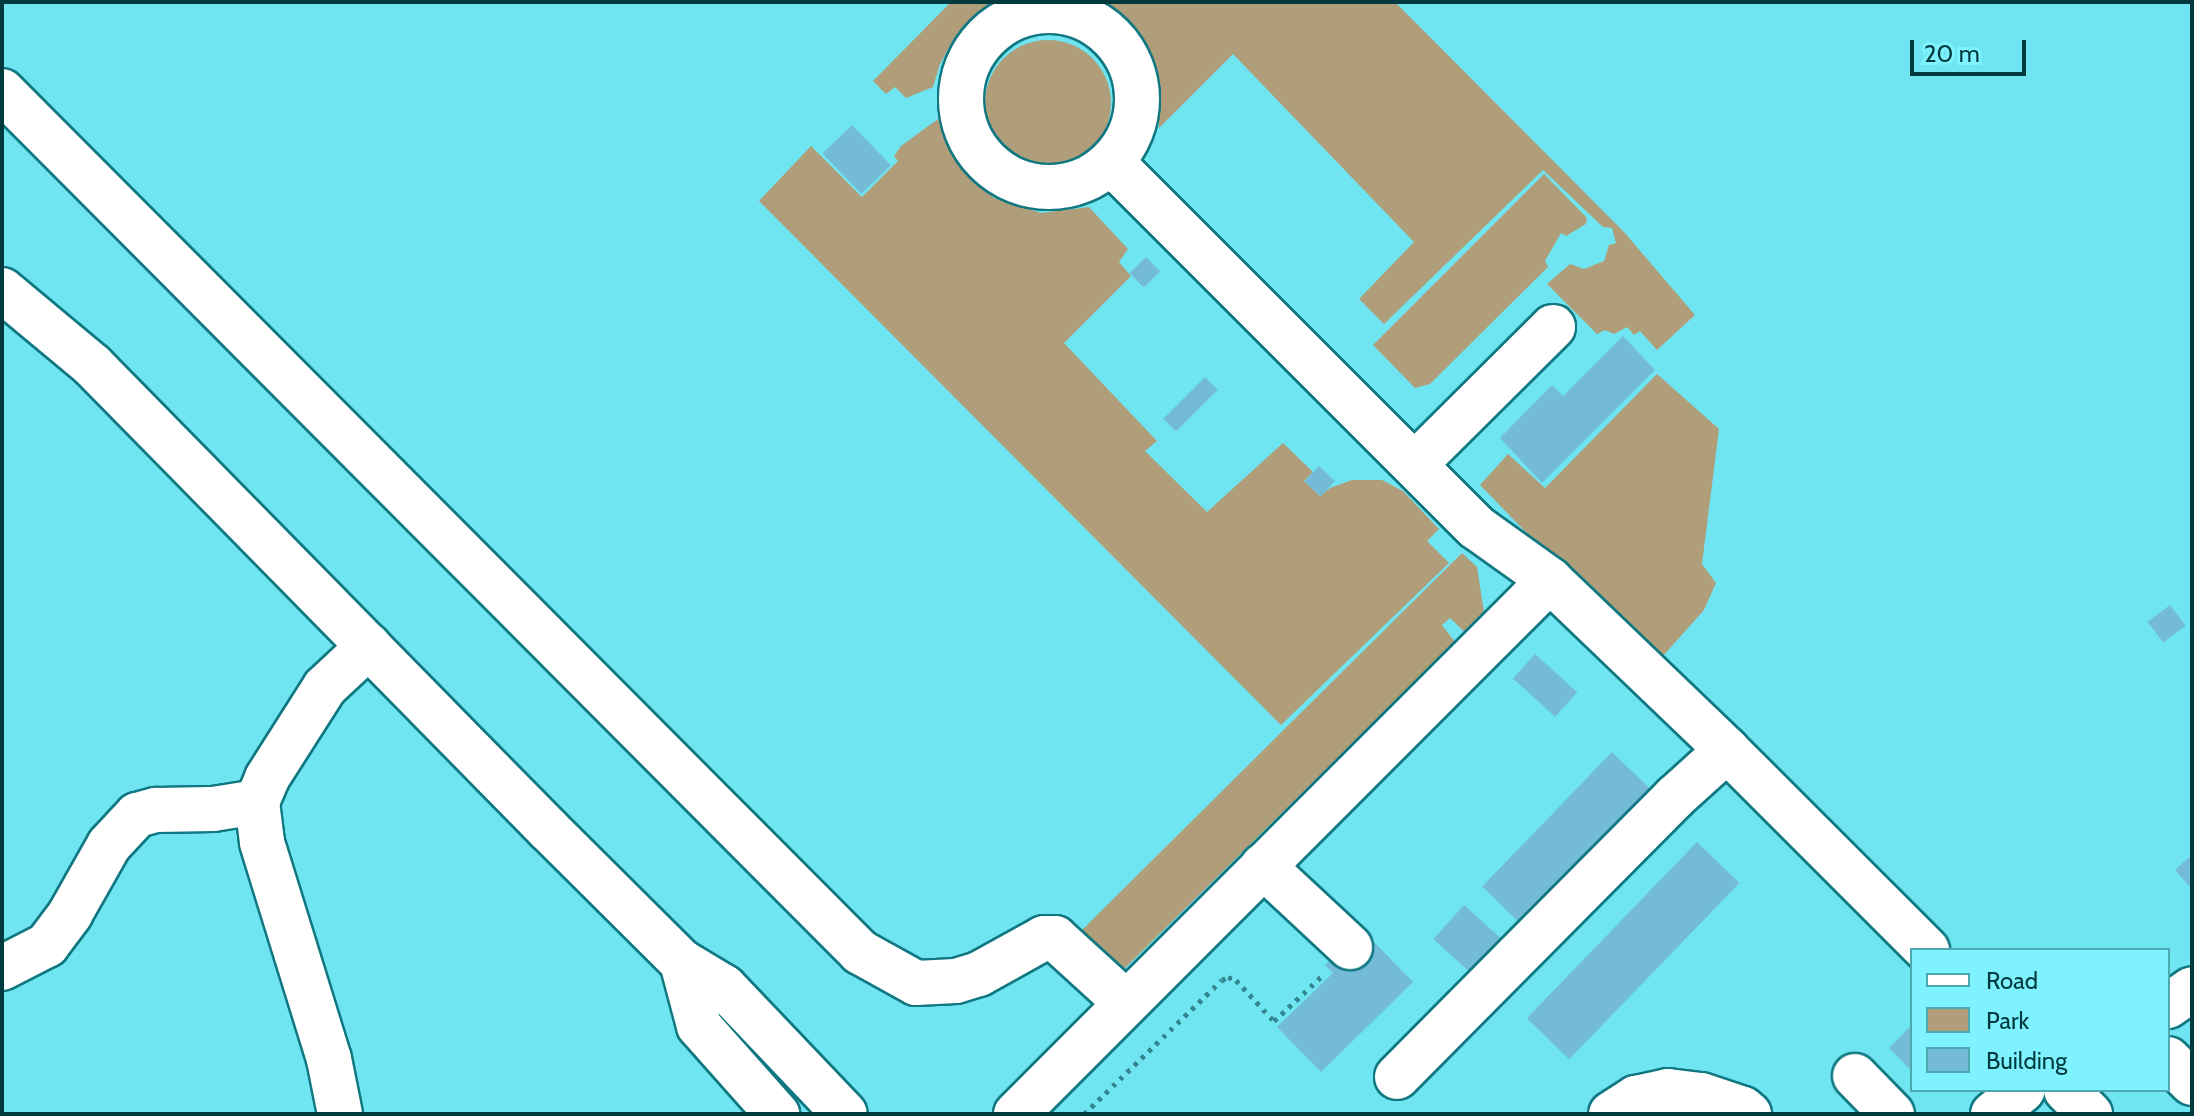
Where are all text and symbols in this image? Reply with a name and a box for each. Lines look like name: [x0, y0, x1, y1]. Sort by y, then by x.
scale bar: [1914, 24, 2030, 74]
text: 20 m: [1924, 39, 1980, 68]
legend: [1910, 948, 2170, 1092]
text: Road: [1986, 966, 2038, 995]
text: Park: [1986, 1006, 2029, 1035]
text: Building: [1986, 1046, 2067, 1075]

